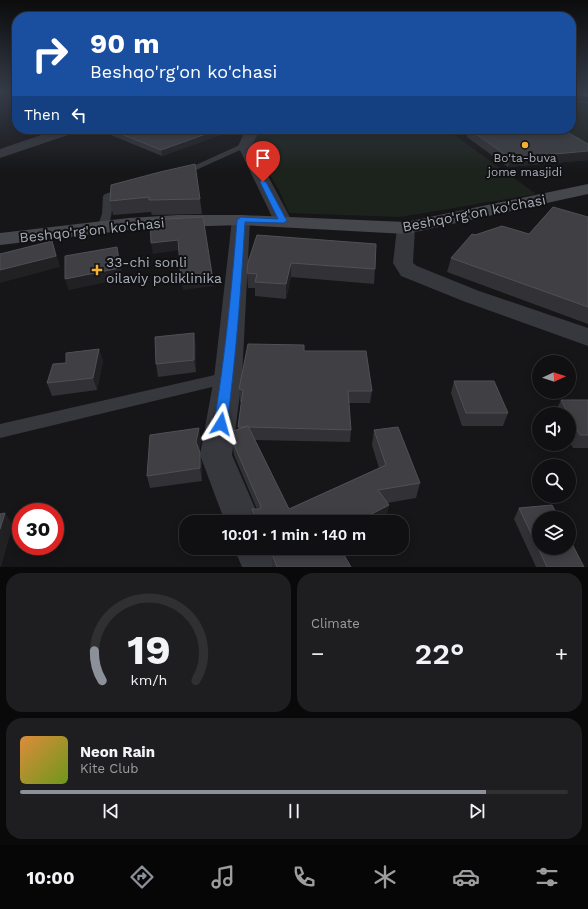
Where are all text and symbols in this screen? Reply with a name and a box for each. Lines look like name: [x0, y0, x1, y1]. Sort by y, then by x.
text: 90 m: [90, 27, 160, 60]
icon: right: [24, 28, 76, 80]
text: Beshqo'rg'on ko'chasi: [90, 61, 277, 82]
icon: left: [68, 104, 90, 126]
text: Then: [24, 106, 60, 124]
marker: Bo'ta-buva jome masjidi: [520, 140, 530, 150]
pin: [246, 141, 280, 182]
icon: arrive: [252, 147, 274, 169]
place label: Bo'ta-buva jome masjidi: [487, 151, 562, 179]
street label: Beshqo'rg'on ko'chasi: [401, 191, 547, 235]
street label: Beshqo'rg'on ko'chasi: [19, 214, 165, 246]
place label: 33-chi sonli oilaviy poliklinika: [106, 254, 222, 286]
marker: 33-chi sonli oilaviy poliklinika: [91, 264, 103, 276]
north arrow: [532, 355, 576, 399]
map controls: [532, 355, 576, 555]
position arrow: [200, 403, 242, 445]
button: sound: [532, 407, 576, 451]
button: search: [532, 459, 576, 503]
speed limit sign: 30: [12, 503, 64, 555]
button: layers: [532, 511, 576, 555]
text: 10:01 · 1 min · 140 m: [222, 526, 366, 544]
text: Climate: [311, 616, 360, 631]
text: 19: [127, 624, 170, 673]
text: 22°: [415, 636, 464, 671]
text: −: [311, 641, 324, 666]
text: +: [555, 641, 568, 666]
text: km/h: [130, 671, 167, 687]
text: Neon Rain: [80, 743, 155, 761]
text: Kite Club: [80, 761, 138, 776]
icon: previous: [100, 800, 122, 822]
icon: pause: [283, 800, 305, 822]
icon: next: [466, 800, 488, 822]
icon: directions: [128, 863, 156, 891]
icon: music: [209, 863, 237, 891]
icon: phone: [290, 863, 318, 891]
icon: climate: [371, 863, 399, 891]
icon: car: [452, 863, 480, 891]
icon: filters: [533, 863, 561, 891]
text: 10:00: [27, 867, 75, 888]

